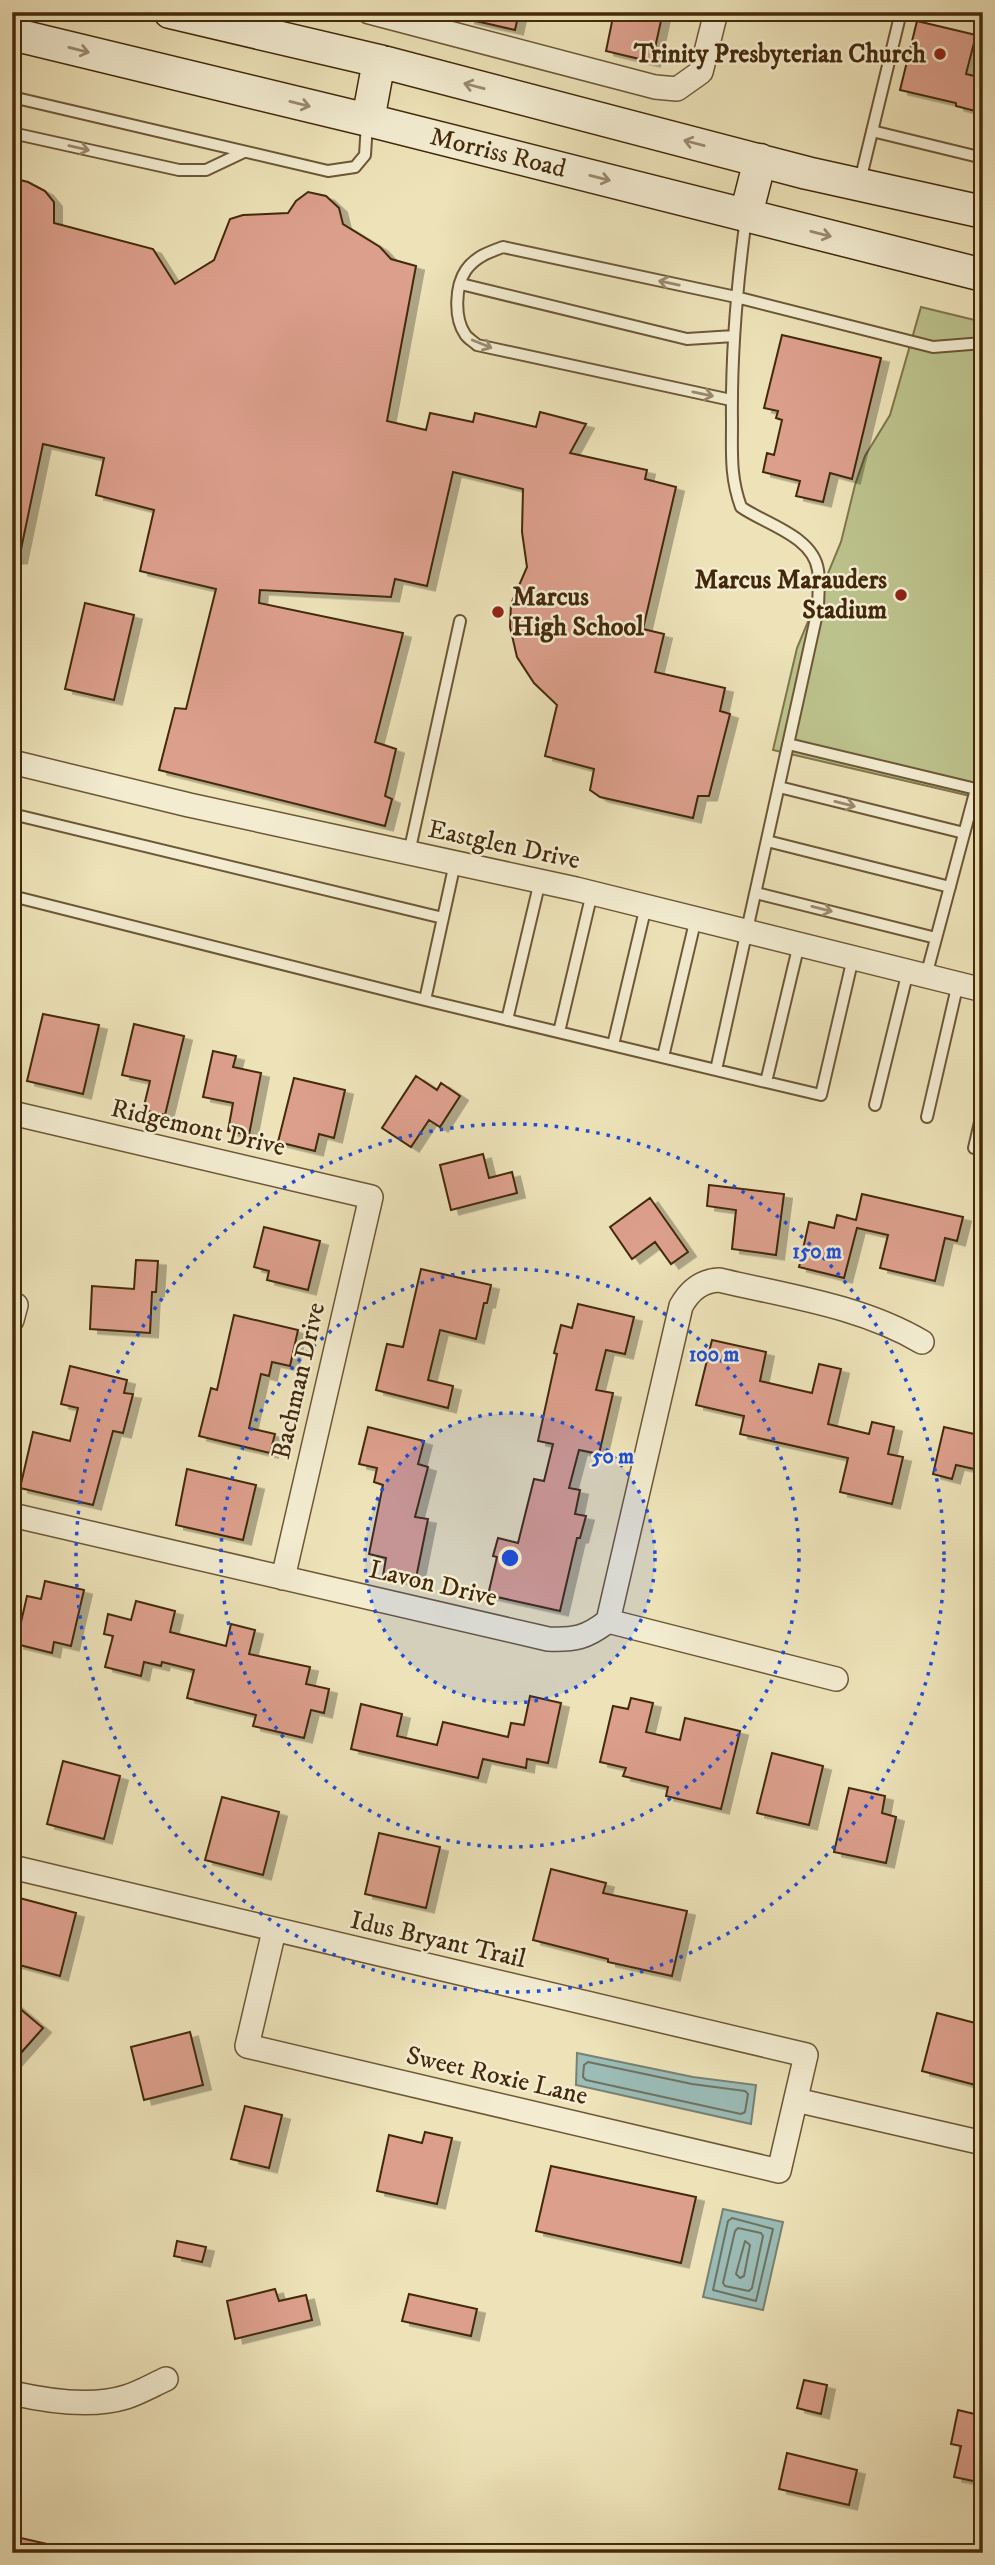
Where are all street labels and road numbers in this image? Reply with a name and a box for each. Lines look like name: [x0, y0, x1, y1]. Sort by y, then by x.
street label: Morriss Road: [427, 120, 569, 186]
street label: Eastglen Drive: [425, 813, 583, 877]
street label: Ridgemont Drive: [108, 1092, 288, 1164]
street label: Bachman Drive: [265, 1299, 333, 1463]
street label: Lavon Drive: [366, 1553, 500, 1615]
street label: Idus Bryant Trail: [347, 1904, 529, 1976]
street label: Sweet Roxie Lane: [403, 2039, 591, 2113]

